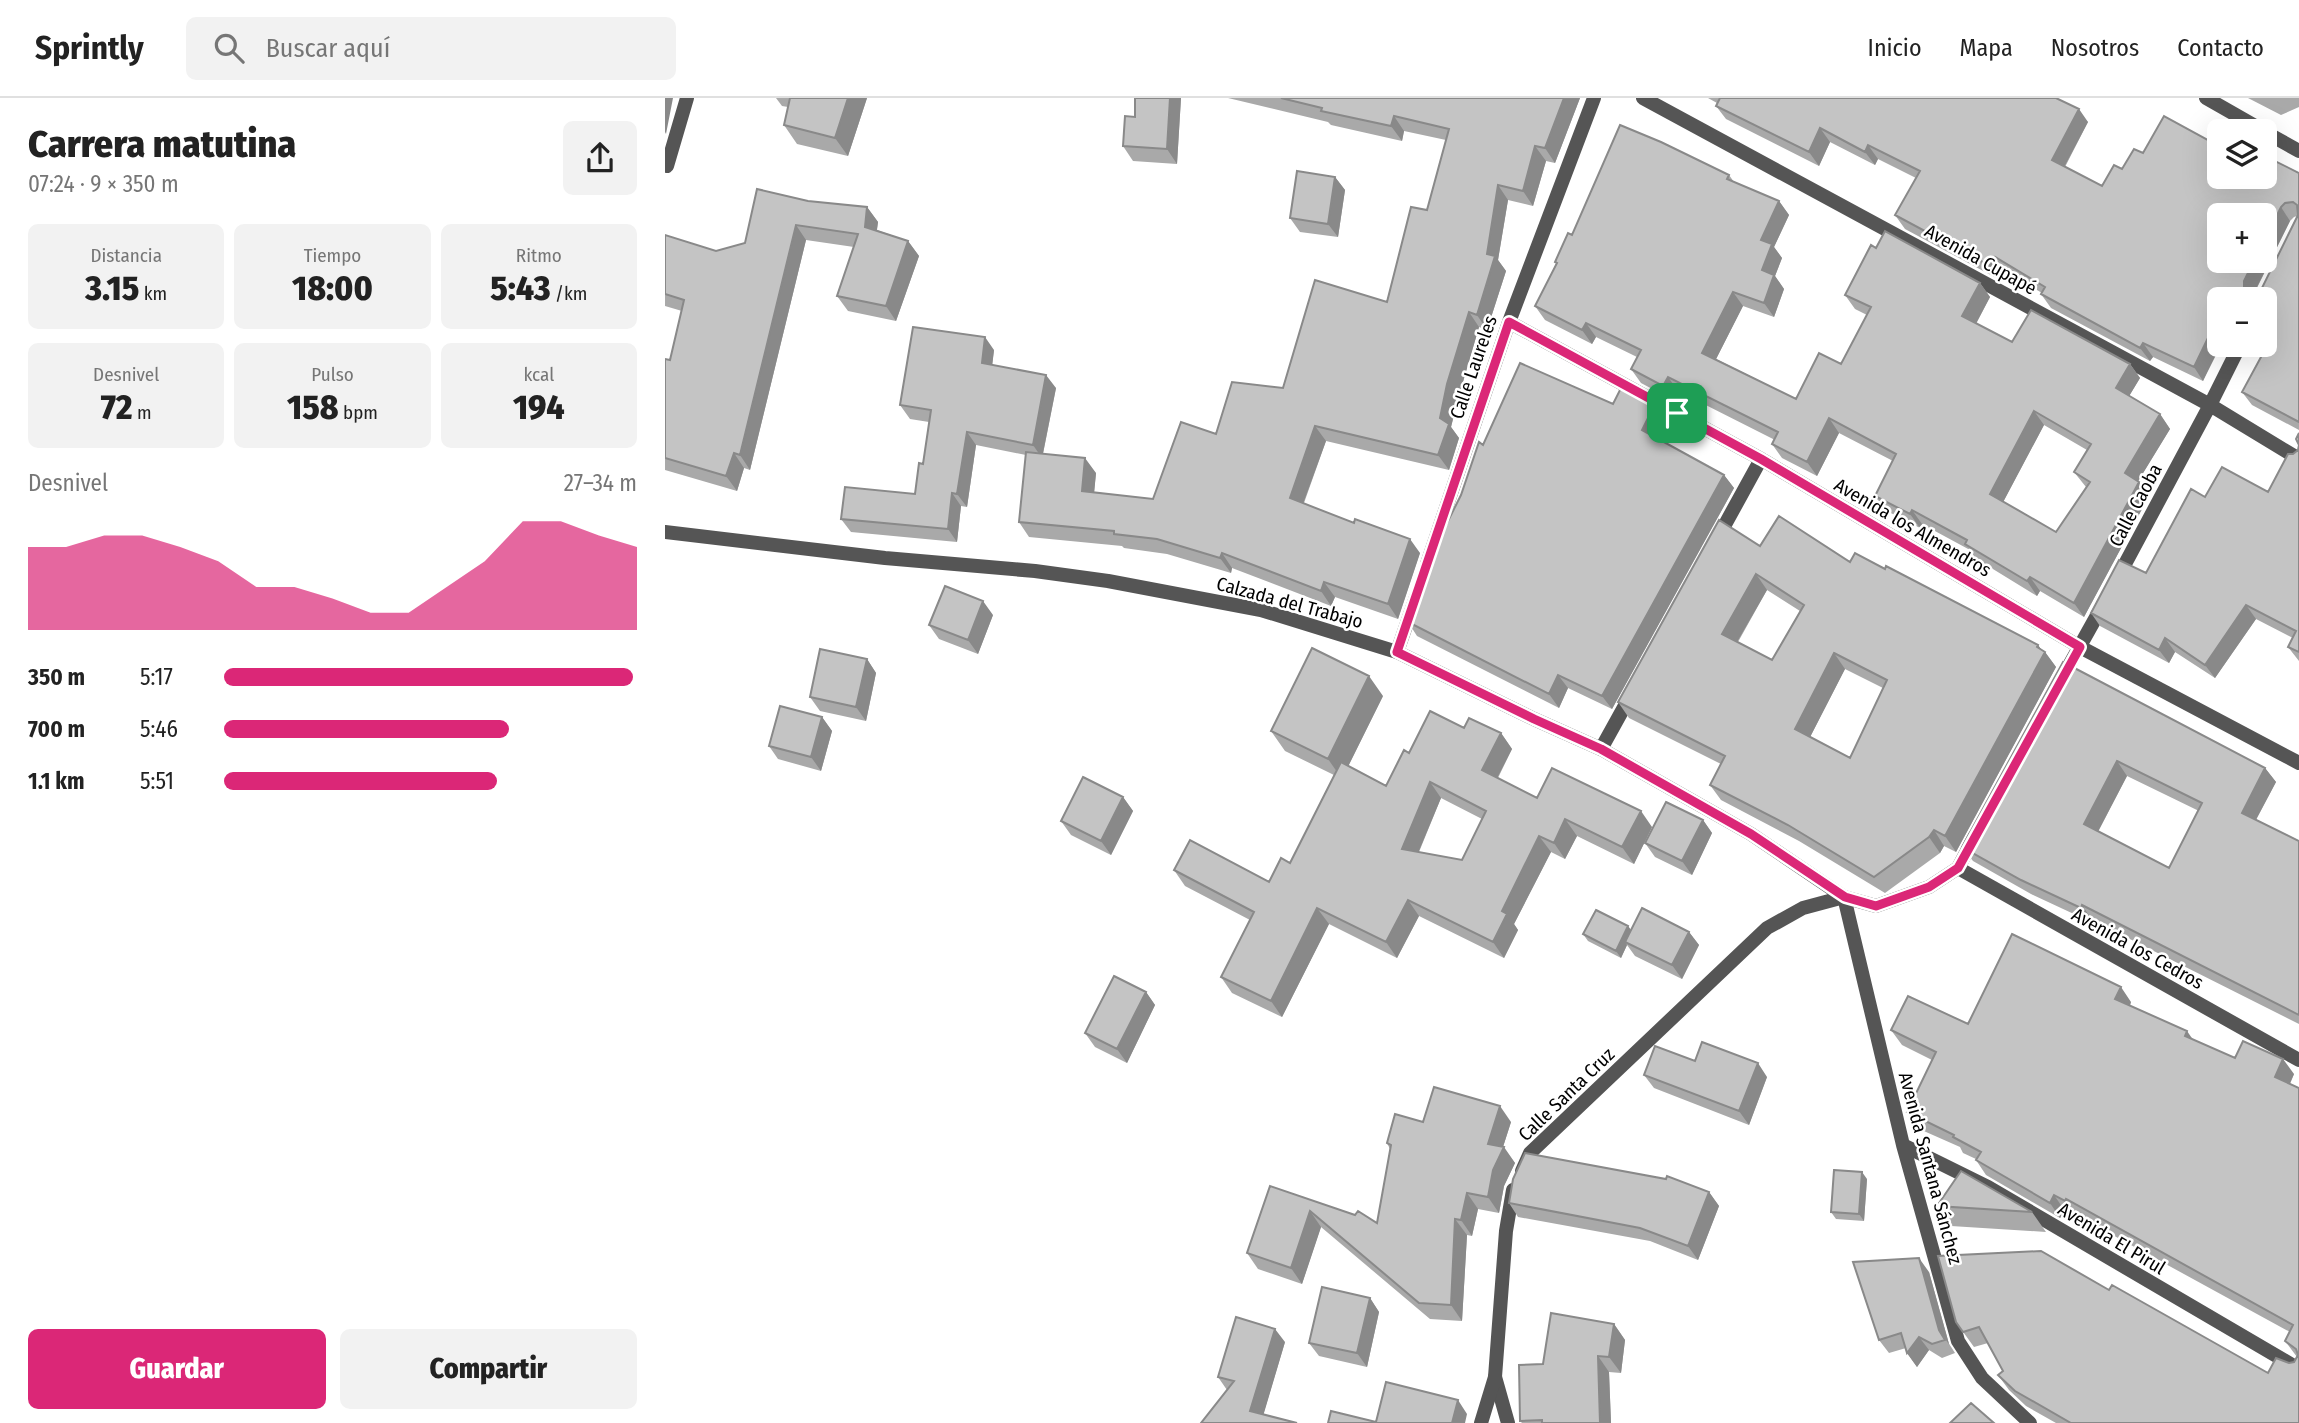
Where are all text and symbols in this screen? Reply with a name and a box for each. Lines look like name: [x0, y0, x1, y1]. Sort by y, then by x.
search box: [186, 17, 676, 80]
text: Sprintly: [35, 28, 144, 68]
icon: search: [210, 29, 248, 67]
text: Buscar aquí: [266, 33, 390, 64]
text: Inicio: [1868, 34, 1922, 62]
text: Mapa: [1960, 34, 2013, 62]
text: Nosotros: [2051, 34, 2139, 62]
text: Contacto: [2177, 34, 2264, 62]
map controls: [2207, 119, 2277, 357]
button: layers: [2207, 119, 2277, 189]
text: Carrera matutina: [28, 121, 296, 167]
button: share: [563, 121, 637, 195]
text: 07:24 · 9 × 350 m: [28, 170, 179, 198]
button: +: [2207, 203, 2277, 273]
street label: Avenida Cupapé: [1921, 219, 2041, 300]
text: Distancia: [90, 244, 162, 267]
text: Tiempo: [304, 244, 361, 267]
text: Ritmo: [516, 244, 562, 267]
text: 3.15: [85, 267, 139, 309]
text: 18:00: [292, 267, 373, 309]
text: 5:43: [490, 267, 551, 309]
text: km: [139, 282, 167, 305]
text: /km: [551, 282, 587, 305]
button: −: [2207, 287, 2277, 357]
street label: Calle Laureles: [1445, 312, 1502, 422]
text: Desnivel: [93, 363, 159, 386]
text: Pulso: [311, 363, 354, 386]
text: kcal: [523, 363, 554, 386]
pin: [1647, 383, 1707, 443]
text: 72: [101, 386, 132, 428]
text: 158: [287, 386, 339, 428]
text: 194: [513, 386, 565, 428]
icon: arrive: [1658, 394, 1696, 432]
text: m: [132, 401, 152, 424]
text: bpm: [339, 401, 378, 424]
street label: Calle Caoba: [2104, 460, 2167, 551]
text: Desnivel: [28, 469, 108, 497]
text: 27–34 m: [564, 469, 637, 497]
street label: Avenida los Almendros: [1830, 473, 1995, 582]
street label: Calzada del Trabajo: [1214, 572, 1366, 633]
text: 350 m: [28, 663, 85, 691]
text: 5:17: [140, 663, 173, 691]
text: 700 m: [28, 715, 85, 743]
text: 5:46: [140, 715, 178, 743]
text: 1.1 km: [28, 767, 84, 795]
text: 5:51: [140, 767, 174, 795]
street label: Avenida los Cedros: [2068, 903, 2208, 994]
street label: Calle Santa Cruz: [1514, 1043, 1619, 1146]
street label: Avenida Santana Sánchez: [1894, 1069, 1967, 1267]
street label: Avenida El Pirul: [2054, 1197, 2170, 1279]
button: Guardar: [28, 1329, 326, 1409]
button: Compartir: [340, 1329, 637, 1409]

